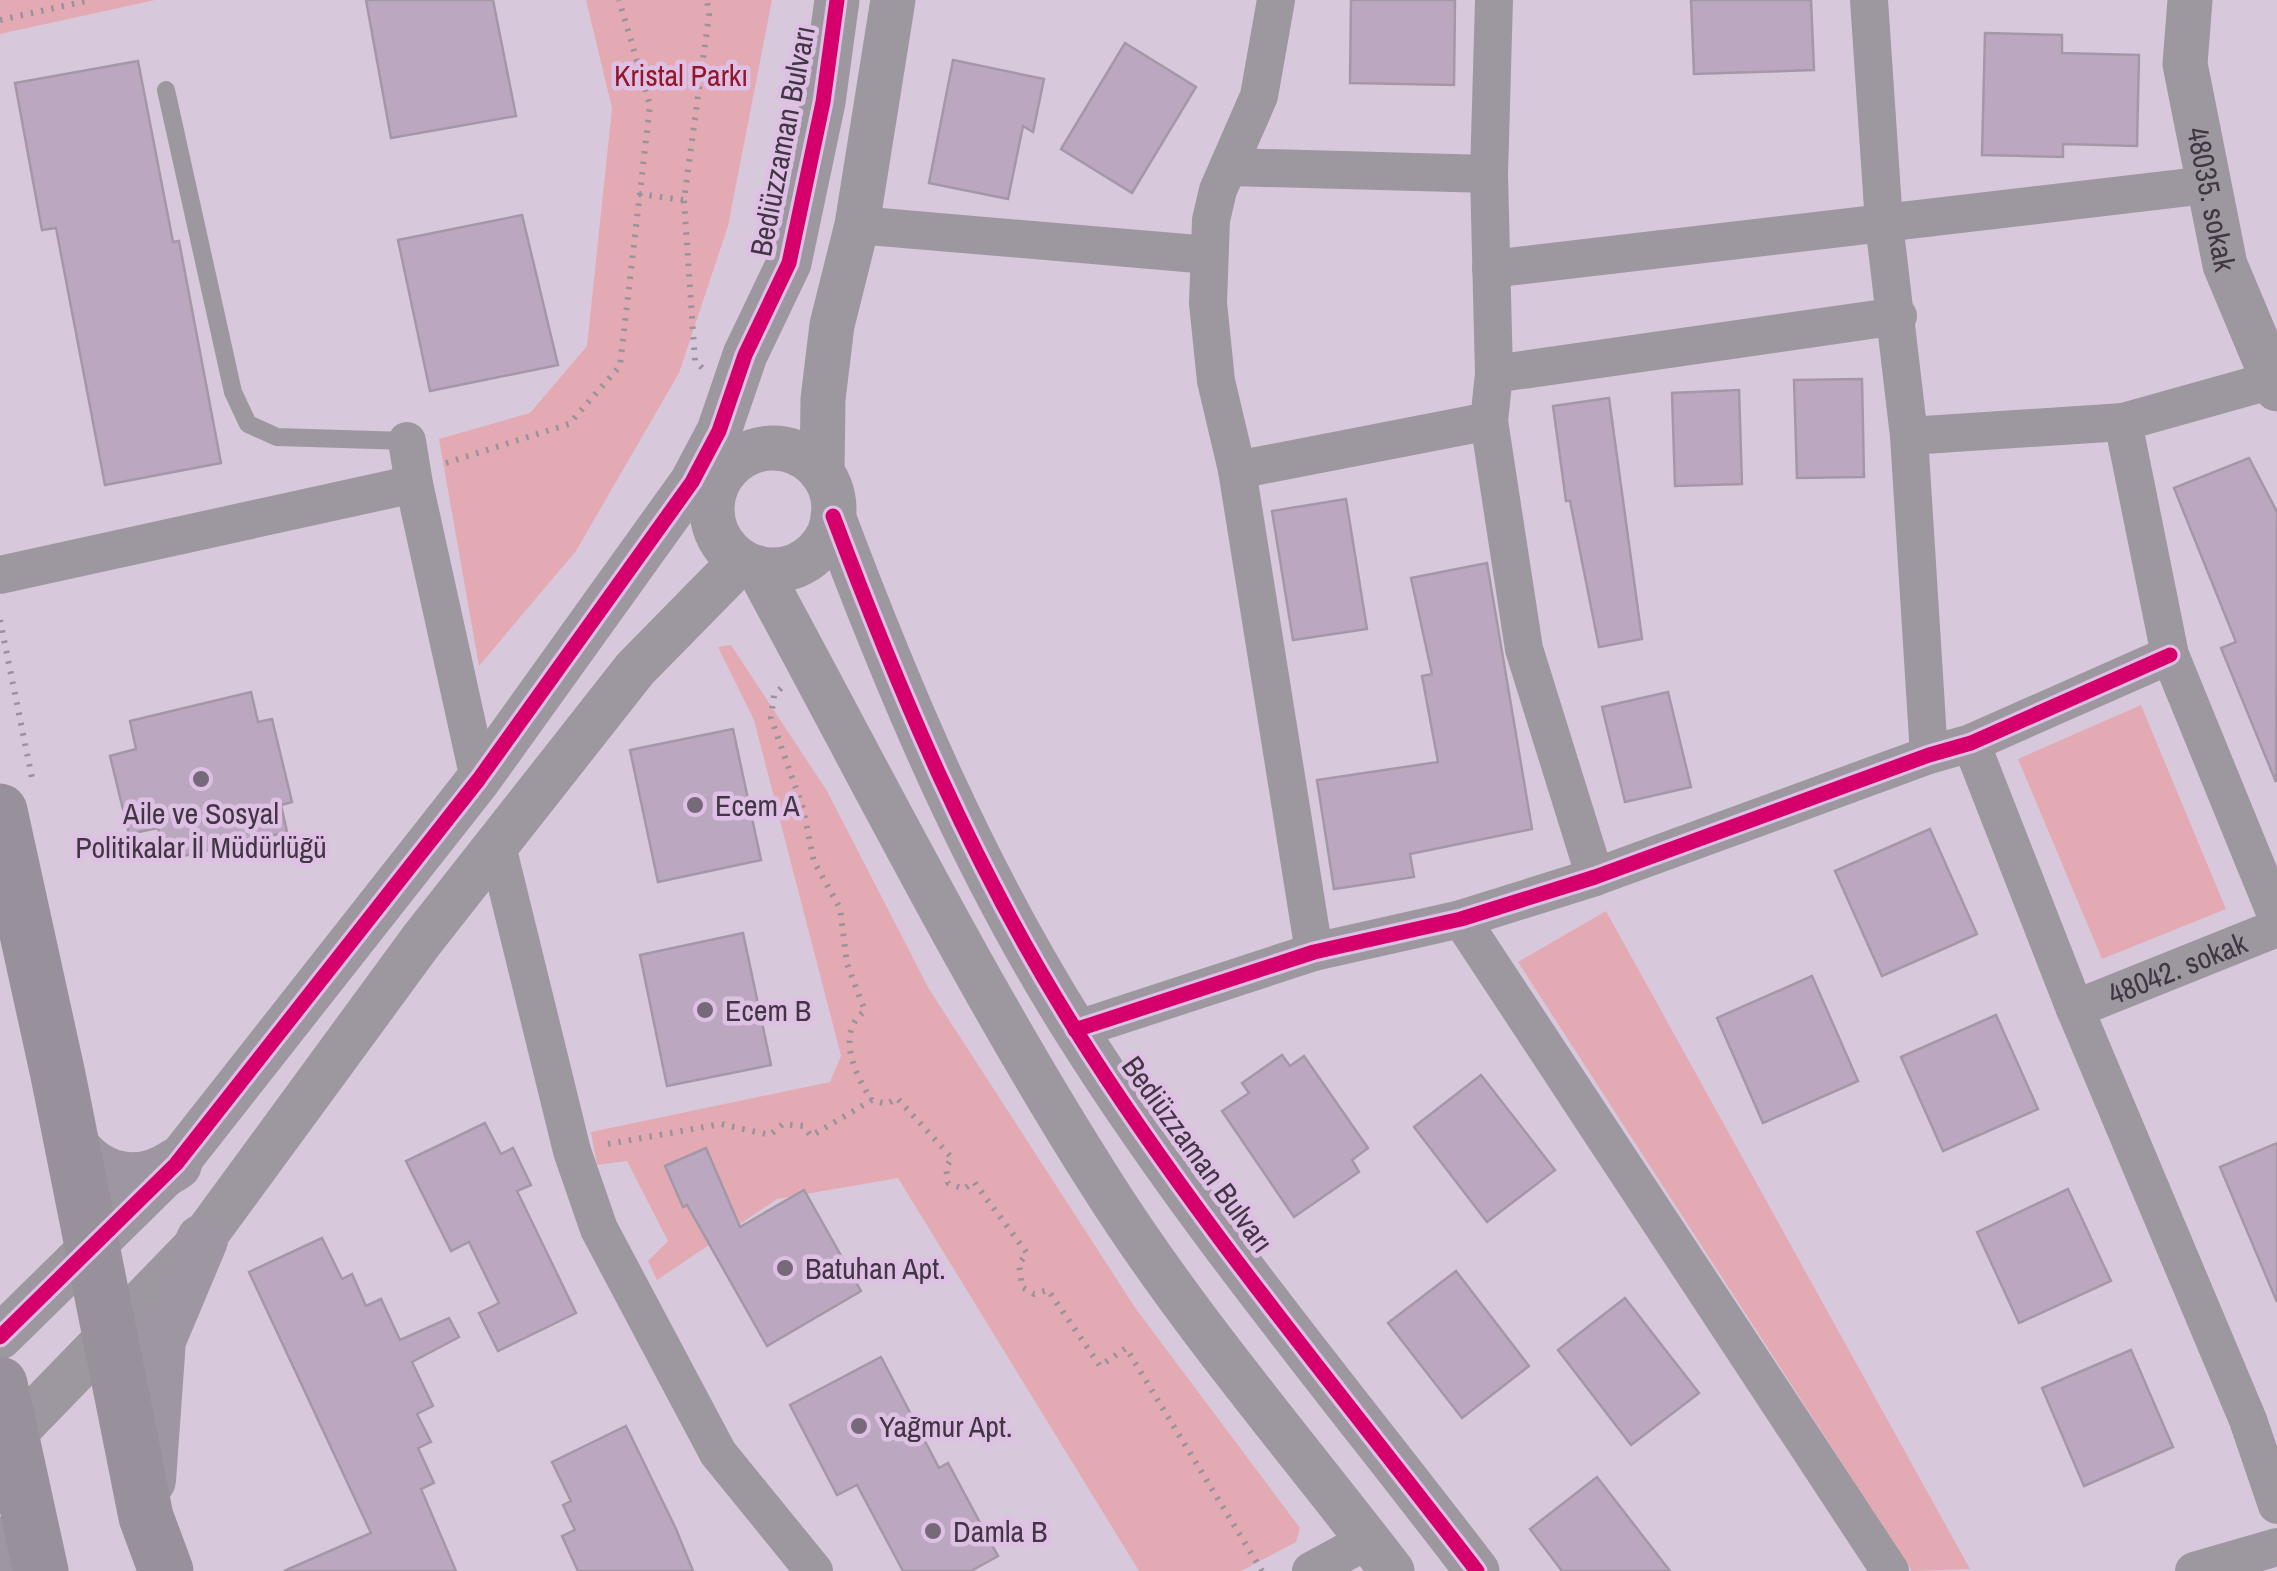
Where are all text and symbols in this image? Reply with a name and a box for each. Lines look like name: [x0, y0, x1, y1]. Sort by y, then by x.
street label: Bediüzzaman Bulvarı: [740, 22, 824, 260]
park label: Kristal Parkı: [614, 55, 748, 95]
street label: 48035. sokak: [2178, 123, 2246, 276]
marker: Aile ve Sosyal Politikalar İl Müdürlüğü: [190, 768, 212, 790]
place label: Ecem A: [715, 785, 800, 825]
place label: Aile ve Sosyal Politikalar İl Müdürlüğü: [75, 793, 327, 867]
marker: Ecem A: [684, 794, 706, 816]
street label: 48042. sokak: [2102, 922, 2253, 1014]
place label: Ecem B: [725, 990, 811, 1030]
marker: Ecem B: [694, 999, 716, 1021]
street label: Bediüzzaman Bulvarı: [1113, 1048, 1283, 1260]
place label: Batuhan Apt.: [805, 1248, 946, 1288]
marker: Batuhan Apt.: [774, 1257, 796, 1279]
place label: Yağmur Apt.: [879, 1406, 1013, 1446]
marker: Yağmur Apt.: [848, 1415, 870, 1437]
place label: Damla B: [953, 1511, 1047, 1551]
marker: Damla B: [922, 1520, 944, 1542]

